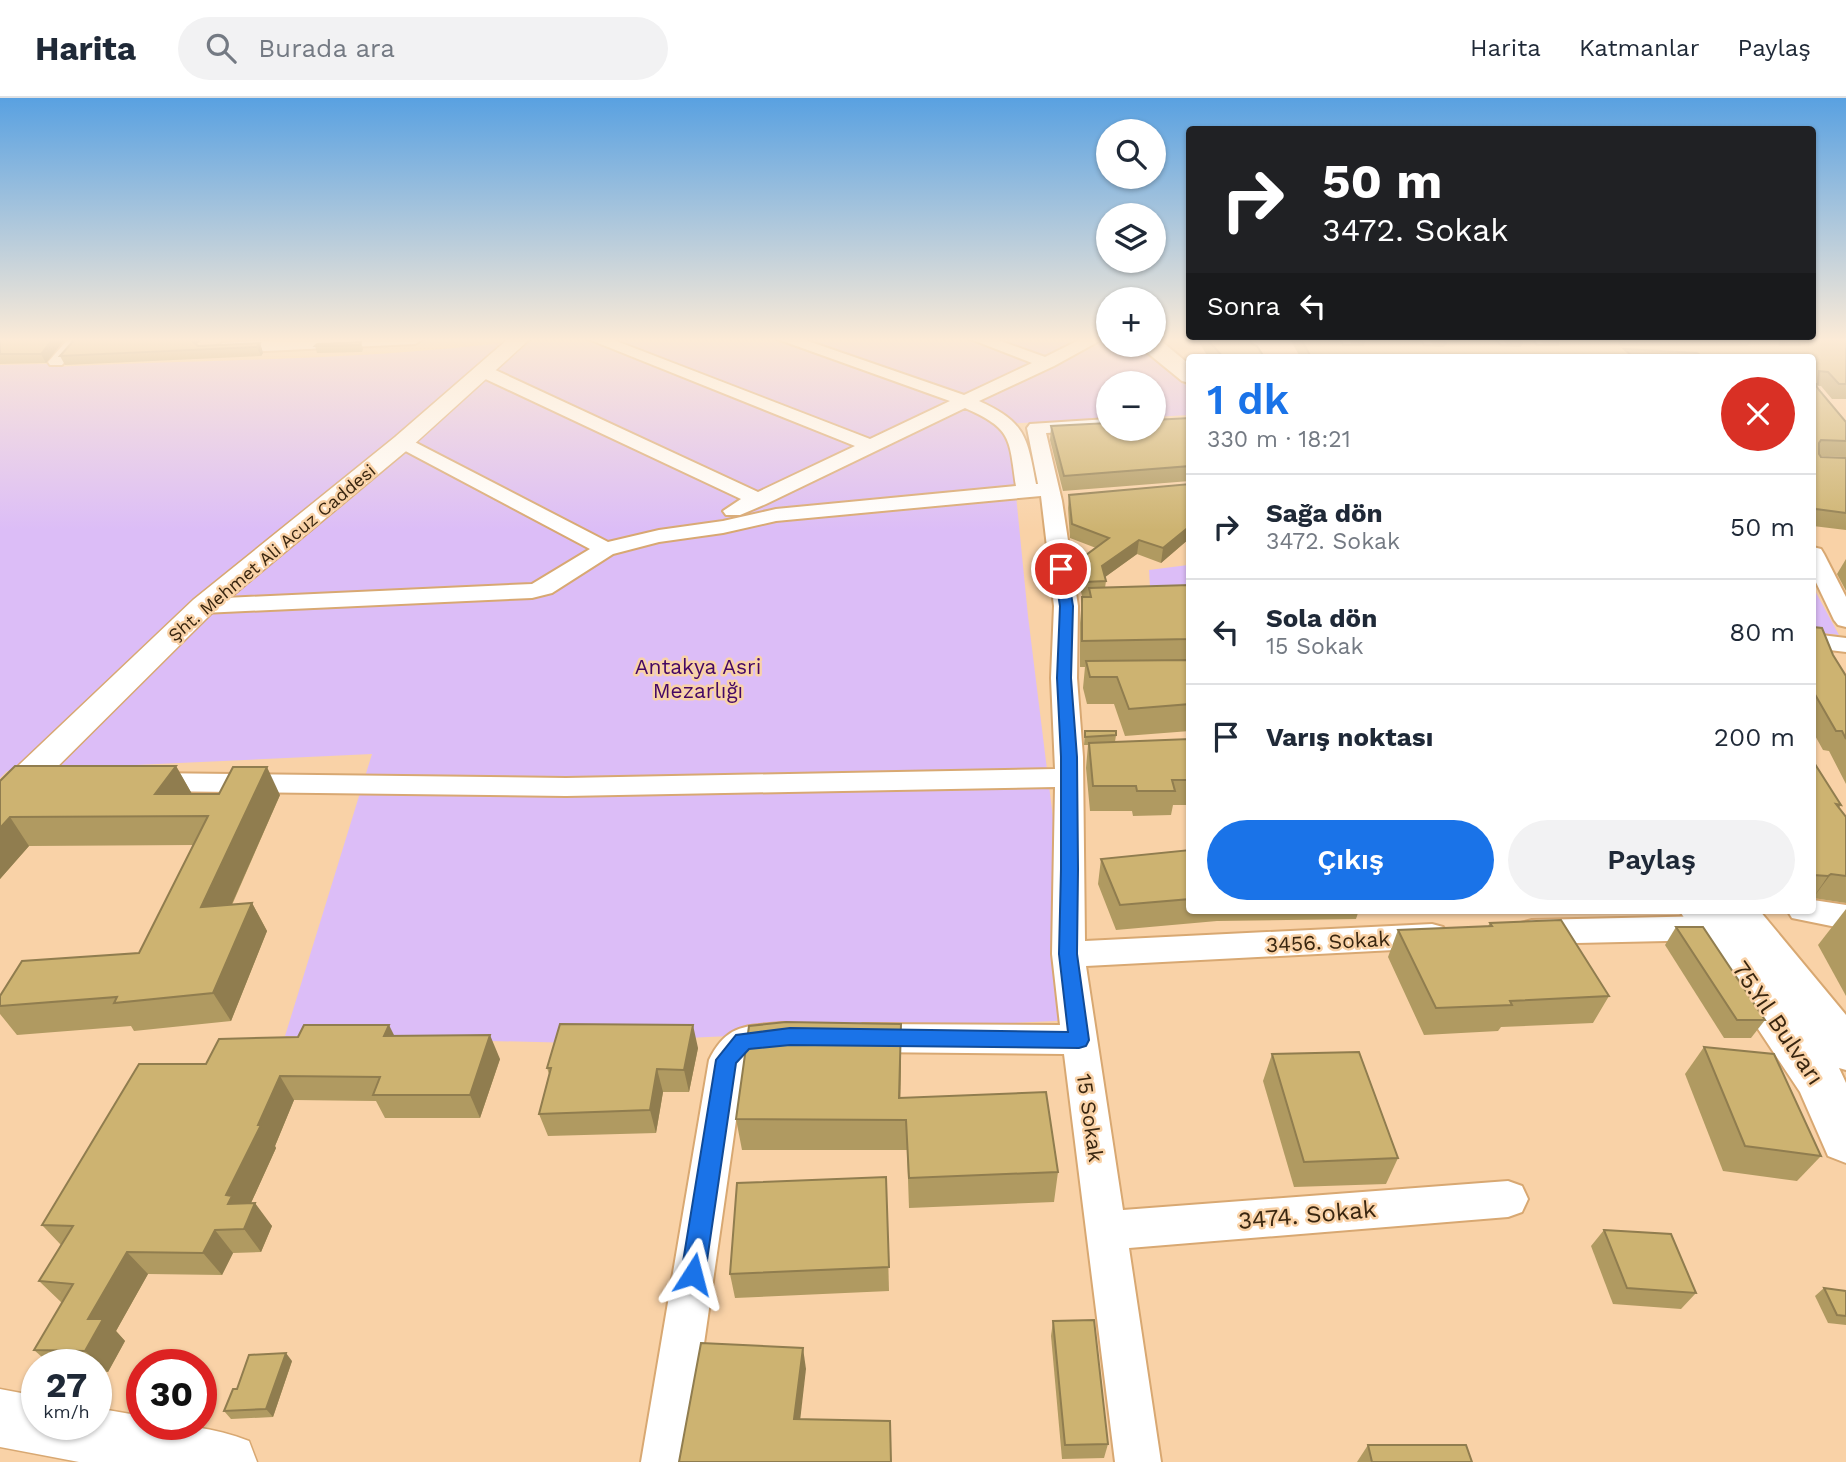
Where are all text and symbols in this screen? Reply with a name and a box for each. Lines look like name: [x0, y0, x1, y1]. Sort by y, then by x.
search box: [178, 17, 668, 80]
text: Harita: [35, 29, 136, 68]
icon: search: [202, 29, 240, 67]
text: Burada ara: [258, 33, 395, 63]
text: Harita: [1470, 34, 1541, 62]
text: Katmanlar: [1579, 34, 1700, 62]
text: Paylaş: [1738, 34, 1811, 62]
map controls: [1096, 119, 1166, 441]
button: search: [1096, 119, 1166, 189]
text: 50 m: [1322, 152, 1442, 210]
icon: right: [1207, 154, 1298, 245]
button: layers: [1096, 203, 1166, 273]
text: 3472. Sokak: [1322, 211, 1508, 249]
button: +: [1096, 287, 1166, 357]
icon: left: [1294, 287, 1332, 325]
text: Sonra: [1207, 291, 1280, 321]
button: −: [1096, 371, 1166, 441]
text: 1 dk: [1207, 375, 1289, 424]
button: close: [1721, 377, 1795, 451]
text: 330 m · 18:21: [1207, 426, 1351, 453]
street label: Şht. Mehmet Ali Acuz Caddesi: [164, 460, 380, 646]
text: Sağa dön: [1266, 498, 1383, 528]
icon: right: [1207, 508, 1245, 546]
text: 50 m: [1730, 512, 1795, 542]
text: 3472. Sokak: [1266, 528, 1400, 555]
pin: [1031, 539, 1091, 599]
icon: arrive: [1042, 550, 1080, 588]
text: Sola dön: [1266, 603, 1377, 633]
icon: left: [1207, 613, 1245, 651]
text: 80 m: [1729, 617, 1795, 647]
text: 15 Sokak: [1266, 633, 1364, 660]
park label: Antakya Asri Mezarlığı: [635, 654, 761, 703]
icon: arrive: [1207, 718, 1245, 756]
text: Varış noktası: [1266, 722, 1433, 752]
text: 200 m: [1714, 722, 1795, 752]
button: Çıkış: [1207, 820, 1494, 900]
button: Paylaş: [1508, 820, 1795, 900]
street label: 3456. Sokak: [1265, 926, 1391, 957]
street label: 75.Yıl Bulvarı: [1726, 956, 1830, 1090]
street label: 15 Sokak: [1072, 1072, 1109, 1164]
street label: 3474. Sokak: [1237, 1195, 1378, 1235]
position arrow: [656, 1237, 730, 1311]
speed limit sign: 30: [126, 1349, 217, 1440]
text: 27: [46, 1364, 87, 1406]
text: km/h: [43, 1401, 90, 1422]

